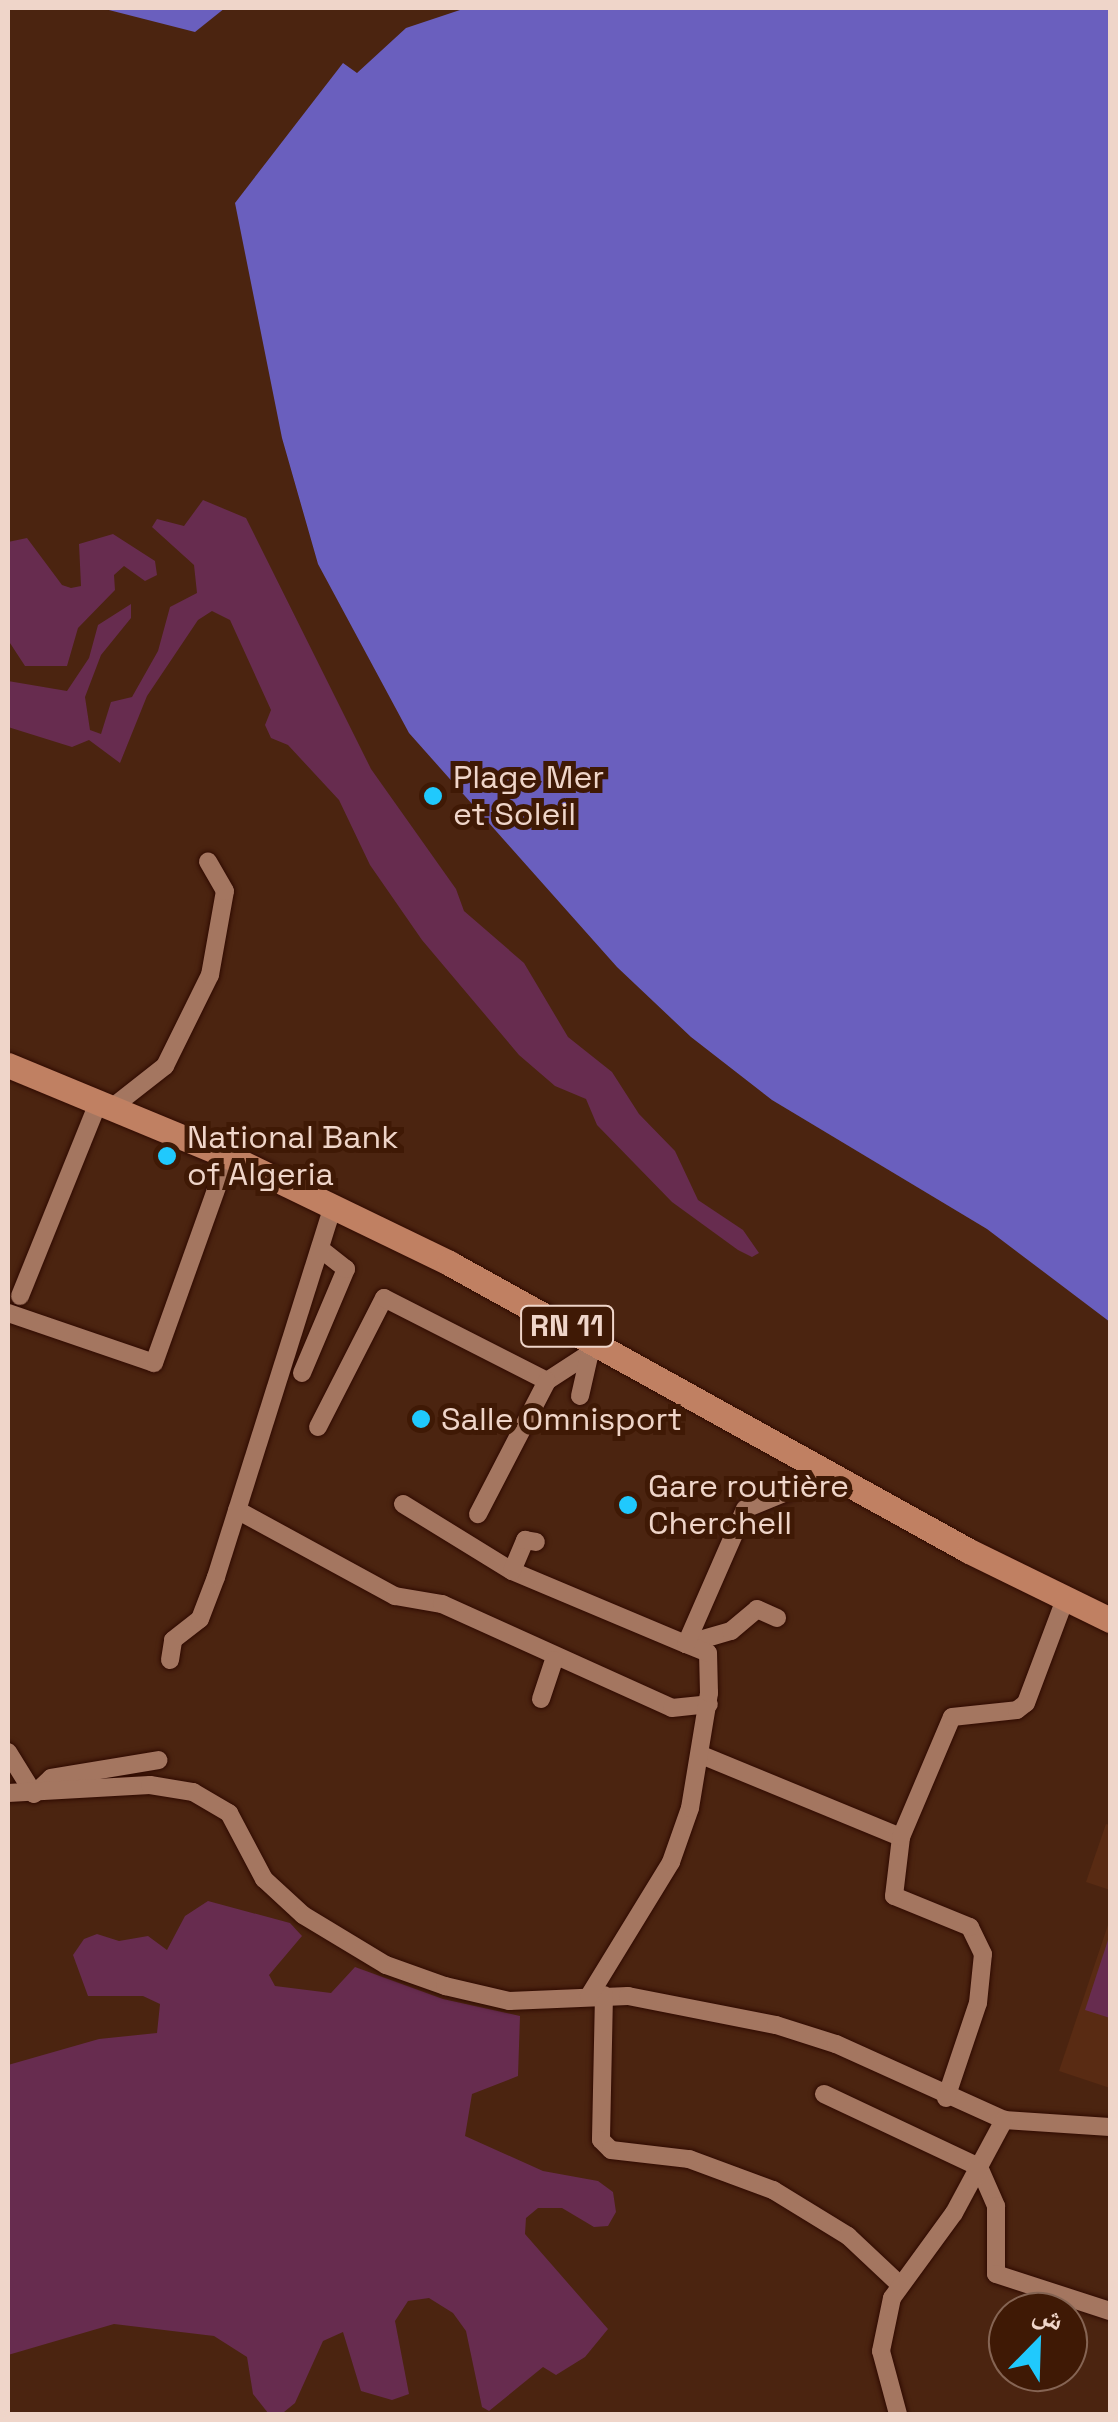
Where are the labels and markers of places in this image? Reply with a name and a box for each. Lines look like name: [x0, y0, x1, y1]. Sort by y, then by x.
place label: Plage Mer et Soleil: [453, 759, 604, 834]
marker: Plage Mer et Soleil: [422, 785, 444, 807]
place label: National Bank of Algeria: [187, 1119, 398, 1194]
marker: National Bank of Algeria: [156, 1145, 178, 1167]
place label: Salle Omnisport: [441, 1400, 682, 1438]
marker: Salle Omnisport: [410, 1408, 432, 1430]
place label: Gare routière Cherchell: [648, 1468, 849, 1543]
marker: Gare routière Cherchell: [617, 1494, 639, 1516]

